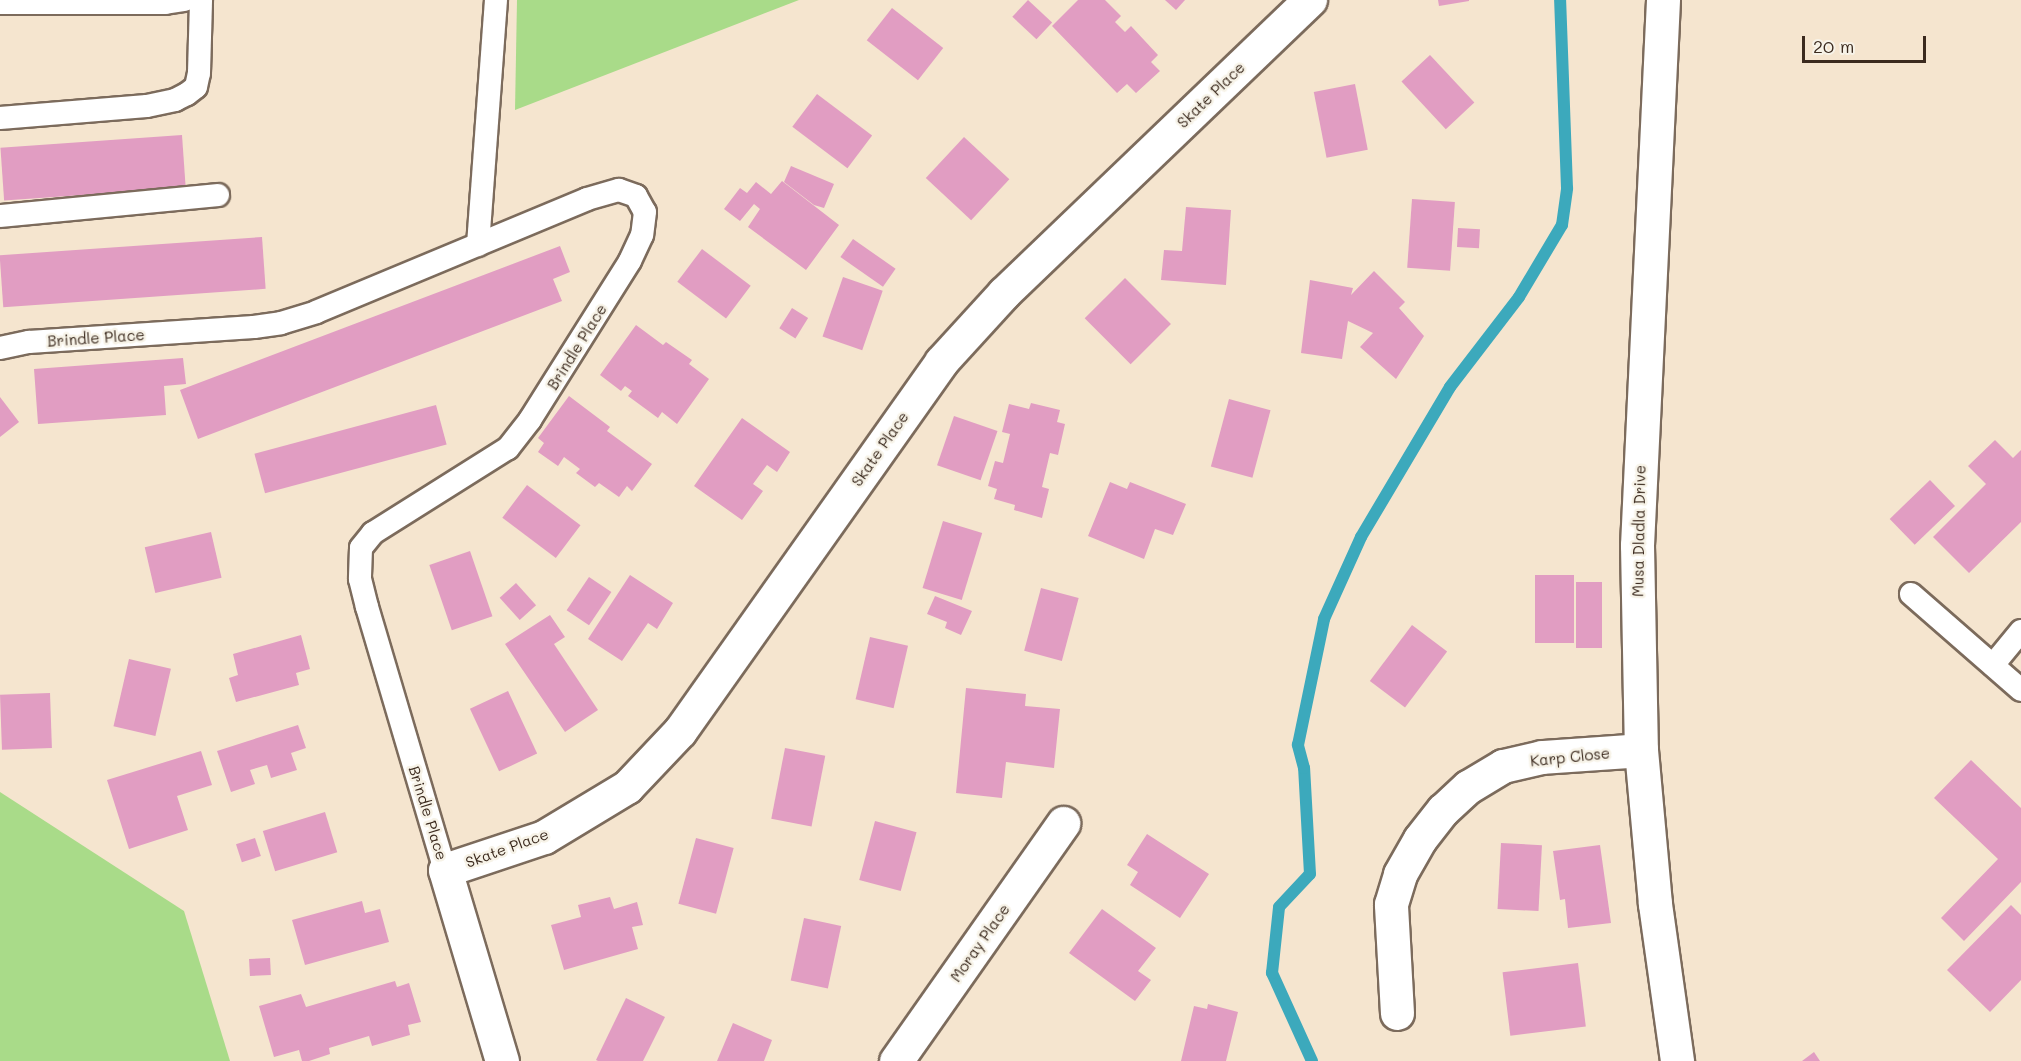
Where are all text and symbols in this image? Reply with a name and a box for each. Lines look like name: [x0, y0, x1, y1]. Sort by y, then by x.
scale bar: [1805, 24, 1930, 62]
text: 20 m: [1813, 34, 1854, 58]
street label: Skate Place: [1174, 58, 1248, 132]
street label: Brindle Place: [544, 301, 610, 393]
street label: Brindle Place: [47, 326, 145, 350]
street label: Skate Place: [848, 408, 912, 490]
street label: Musa Dladla Drive: [1629, 465, 1649, 597]
street label: Karp Close: [1529, 744, 1611, 770]
street label: Brindle Place: [405, 764, 451, 862]
street label: Skate Place: [463, 825, 551, 871]
street label: Moray Place: [947, 901, 1013, 985]

